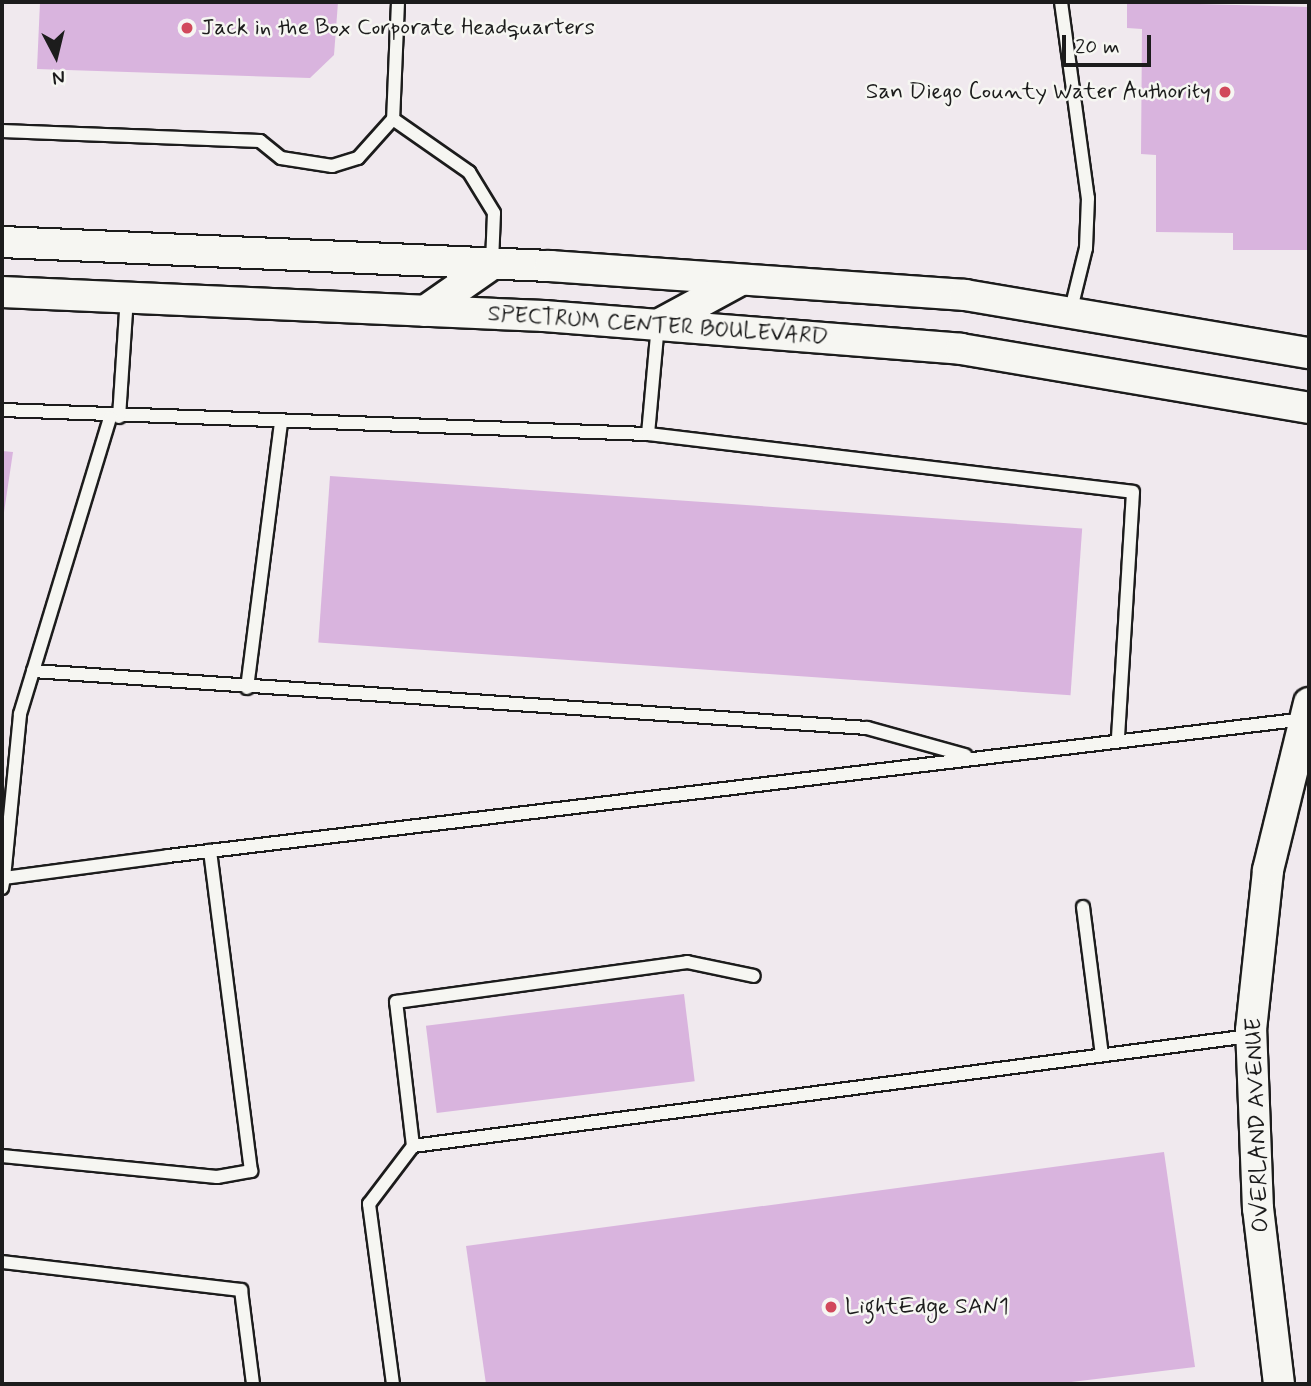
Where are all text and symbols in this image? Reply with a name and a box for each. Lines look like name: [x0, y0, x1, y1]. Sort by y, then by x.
place label: Jack in the Box Corporate Headquarters: [201, 14, 595, 42]
marker: Jack in the Box Corporate Headquarters: [179, 20, 195, 36]
north arrow: [21, 21, 91, 91]
scale bar: [1066, 21, 1155, 65]
text: 20 m: [1075, 33, 1120, 61]
text: N: [51, 64, 66, 91]
place label: San Diego County Water Authority: [881, 78, 1211, 106]
marker: San Diego County Water Authority: [1217, 84, 1233, 100]
street label: SPECTRUM CENTER BOULEVARD: [485, 300, 831, 352]
street label: OVERLAND AVENUE: [1240, 1017, 1276, 1233]
place label: LightEdge SAN1: [845, 1293, 1009, 1321]
marker: LightEdge SAN1: [823, 1299, 839, 1315]

